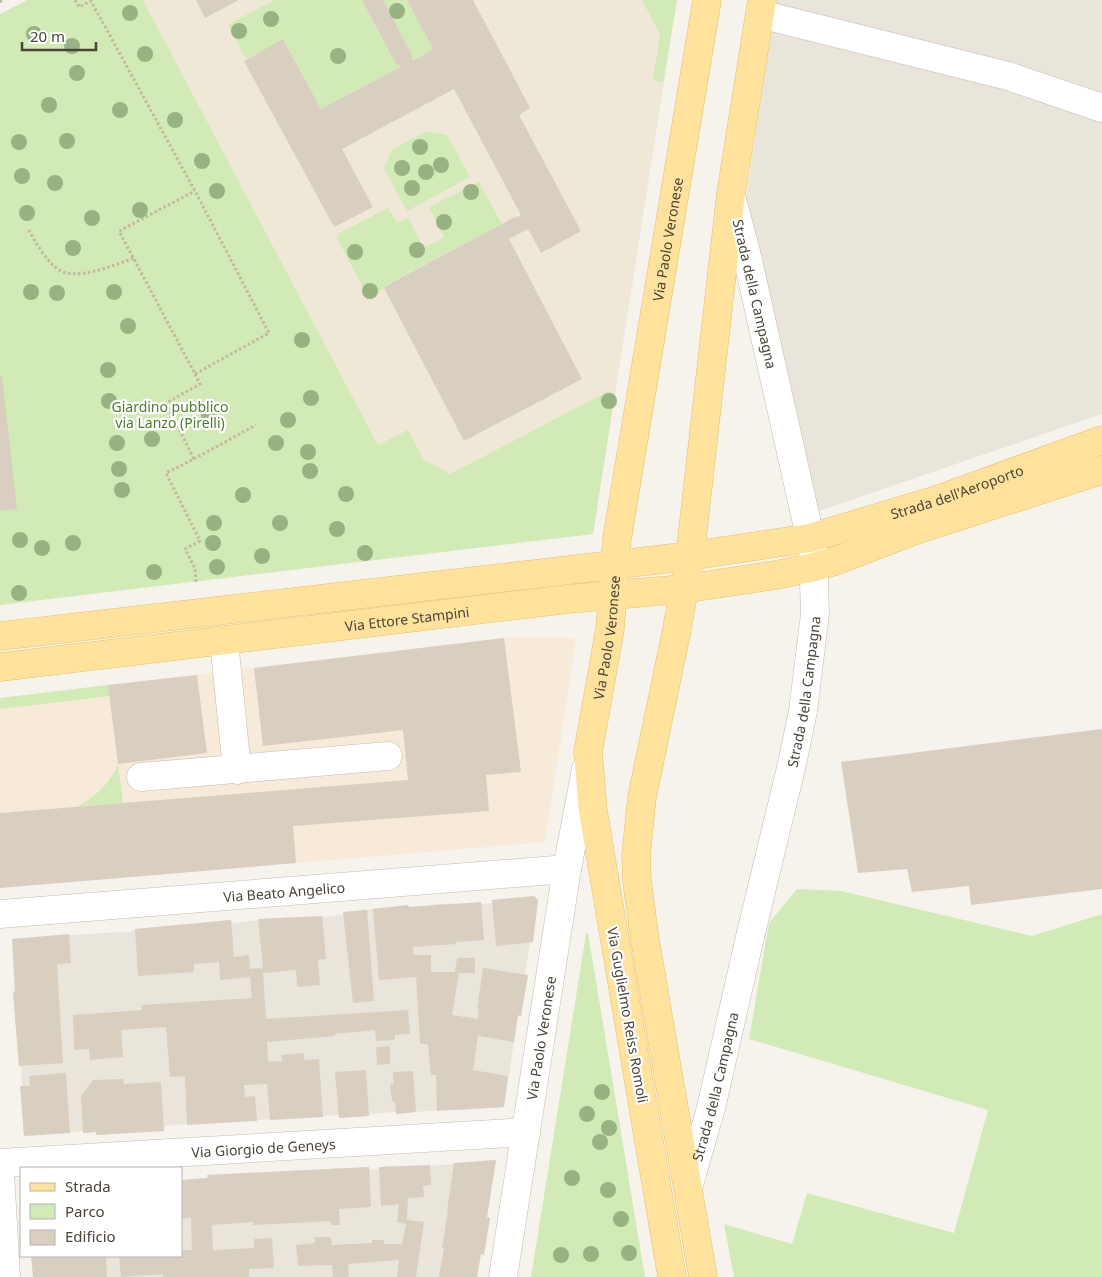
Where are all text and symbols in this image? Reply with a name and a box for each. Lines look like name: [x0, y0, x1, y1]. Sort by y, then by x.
scale bar: [22, 20, 96, 52]
text: 20 m: [30, 26, 65, 46]
street label: Via Paolo Veronese: [647, 176, 687, 303]
street label: Strada della Campagna: [729, 217, 781, 371]
park label: Giardino pubblico via Lanzo (Pirelli): [111, 397, 229, 432]
street label: Strada dell'Aeroporto: [888, 460, 1026, 523]
street label: Via Paolo Veronese: [588, 574, 624, 701]
street label: Via Ettore Stampini: [344, 601, 470, 635]
street label: Strada della Campagna: [782, 615, 824, 769]
street label: Via Beato Angelico: [222, 877, 346, 906]
street label: Via Guglielmo Reiss Romoli: [603, 926, 653, 1104]
street label: Via Paolo Veronese: [521, 974, 560, 1101]
street label: Strada della Campagna: [687, 1010, 742, 1163]
street label: Via Giorgio de Geneys: [191, 1134, 336, 1161]
legend: [20, 1167, 182, 1257]
text: Strada: [65, 1176, 111, 1196]
text: Parco: [65, 1201, 105, 1221]
text: Edificio: [65, 1226, 116, 1246]

